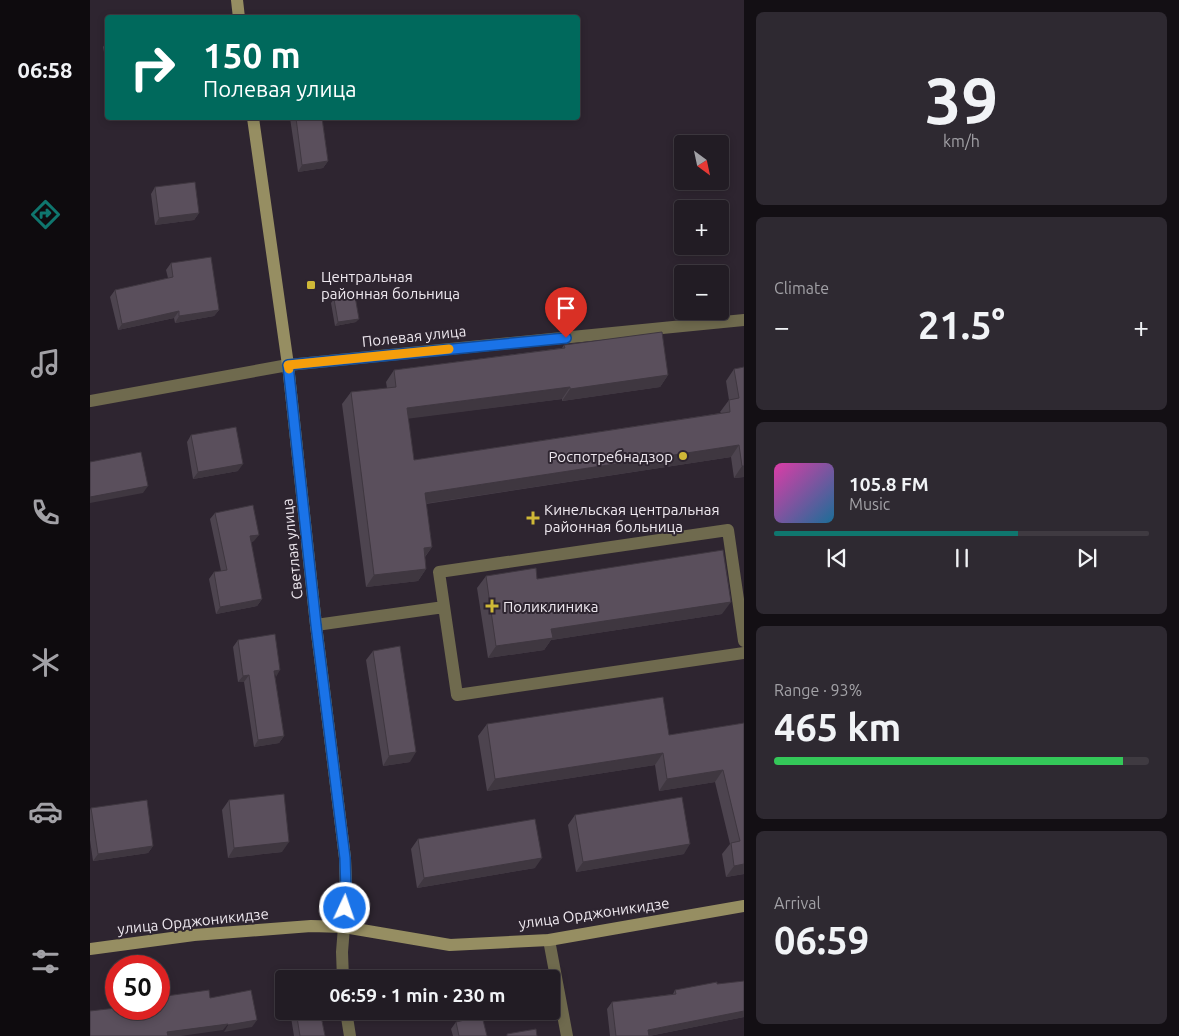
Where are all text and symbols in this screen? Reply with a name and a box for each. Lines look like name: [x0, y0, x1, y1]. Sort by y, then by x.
icon: right: [120, 35, 185, 100]
text: 150 m: [203, 35, 301, 75]
text: 06:58: [17, 57, 73, 82]
text: 39: [925, 63, 998, 136]
text: Полевая улица: [203, 76, 357, 101]
text: km/h: [943, 132, 980, 150]
north arrow: [674, 135, 729, 190]
map controls: [674, 135, 729, 320]
icon: directions: [28, 197, 63, 232]
button: +: [674, 200, 729, 255]
button: −: [674, 265, 729, 320]
place label: Центральная районная больница: [321, 268, 460, 302]
marker: Центральная районная больница: [305, 279, 317, 291]
text: Climate: [774, 279, 829, 297]
pin: [545, 287, 587, 338]
icon: arrive: [552, 294, 580, 322]
text: 21.5°: [918, 304, 1005, 346]
text: −: [774, 311, 790, 342]
text: +: [1133, 311, 1149, 342]
street label: Полевая улица: [361, 322, 467, 350]
icon: music: [28, 346, 63, 381]
place label: Роспотребнадзор: [549, 448, 673, 465]
marker: Роспотребнадзор: [677, 450, 689, 462]
text: 105.8 FM: [849, 473, 929, 495]
icon: phone: [28, 495, 63, 530]
text: Music: [849, 495, 890, 513]
street label: Светлая улица: [278, 498, 306, 600]
place label: Кинельская центральная районная больница: [544, 501, 720, 535]
marker: Кинельская центральная районная больница: [526, 511, 540, 525]
icon: previous: [823, 544, 851, 572]
icon: pause: [948, 544, 976, 572]
icon: next: [1073, 544, 1101, 572]
place label: Поликлиника: [503, 598, 599, 615]
marker: Поликлиника: [485, 599, 499, 613]
icon: climate: [28, 645, 63, 680]
text: Range · 93%: [774, 681, 862, 699]
text: 465 km: [774, 706, 901, 748]
icon: car: [28, 794, 63, 829]
position arrow: [318, 881, 370, 933]
street label: улица Орджоникидзе: [518, 894, 670, 932]
text: Arrival: [774, 894, 821, 912]
street label: улица Орджоникидзе: [116, 905, 270, 937]
text: 06:59: [774, 919, 869, 961]
icon: filters: [28, 944, 63, 979]
speed limit sign: 50: [105, 955, 170, 1020]
text: 06:59 · 1 min · 230 m: [330, 984, 505, 1006]

